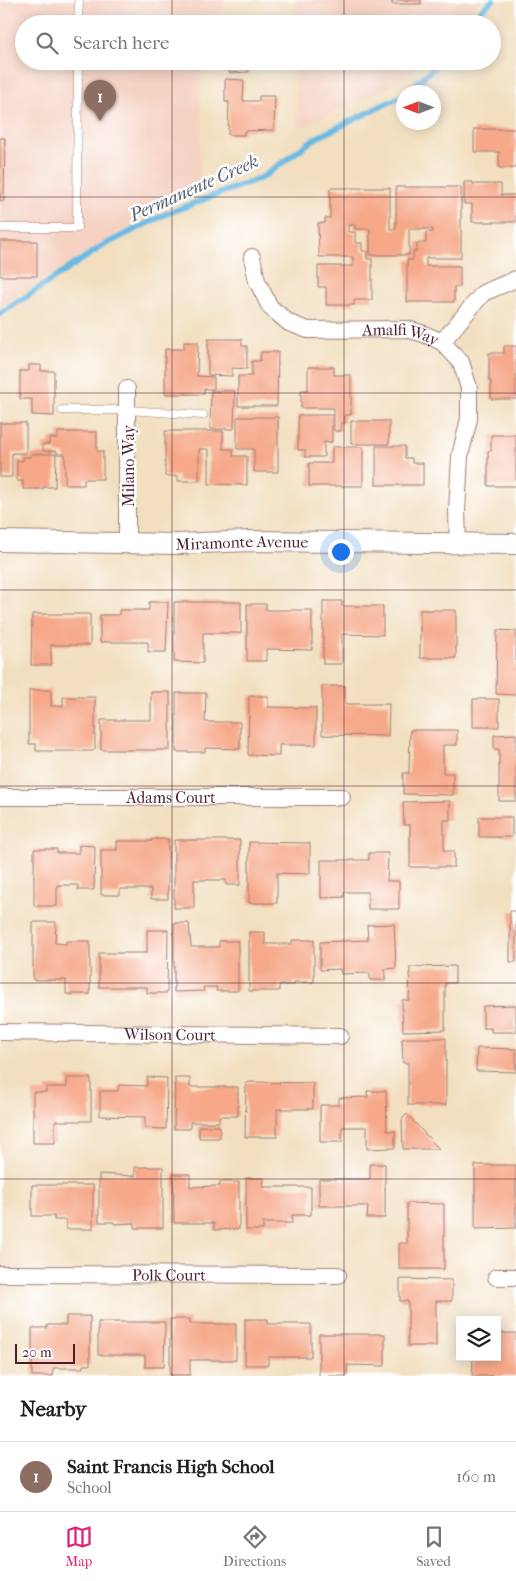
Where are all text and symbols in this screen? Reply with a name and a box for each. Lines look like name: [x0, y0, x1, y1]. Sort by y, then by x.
search box: [15, 15, 501, 70]
icon: search: [33, 29, 61, 57]
text: Search here: [73, 32, 169, 54]
pin: 1: [84, 80, 116, 121]
north arrow: [396, 85, 441, 130]
water label: Permanente Creek: [125, 151, 262, 227]
street label: Amalfi Way: [361, 320, 442, 350]
street label: Milano Way: [119, 424, 138, 507]
street label: Miramonte Avenue: [175, 532, 308, 554]
your location: [328, 539, 354, 565]
street label: Adams Court: [125, 788, 216, 807]
street label: Wilson Court: [123, 1024, 216, 1045]
street label: Polk Court: [132, 1265, 206, 1285]
map controls: [456, 1316, 501, 1361]
button: layers: [456, 1316, 501, 1361]
scale bar: [15, 1341, 75, 1364]
text: 20 m: [22, 1344, 52, 1361]
text: Nearby: [20, 1397, 86, 1421]
text: Saint Francis High School: [67, 1456, 275, 1478]
text: 1: [33, 1467, 39, 1486]
text: 160 m: [456, 1467, 496, 1486]
text: School: [67, 1478, 112, 1497]
tab: Map: [65, 1523, 93, 1570]
tab: Directions: [223, 1523, 286, 1570]
tab: Saved: [416, 1523, 451, 1570]

